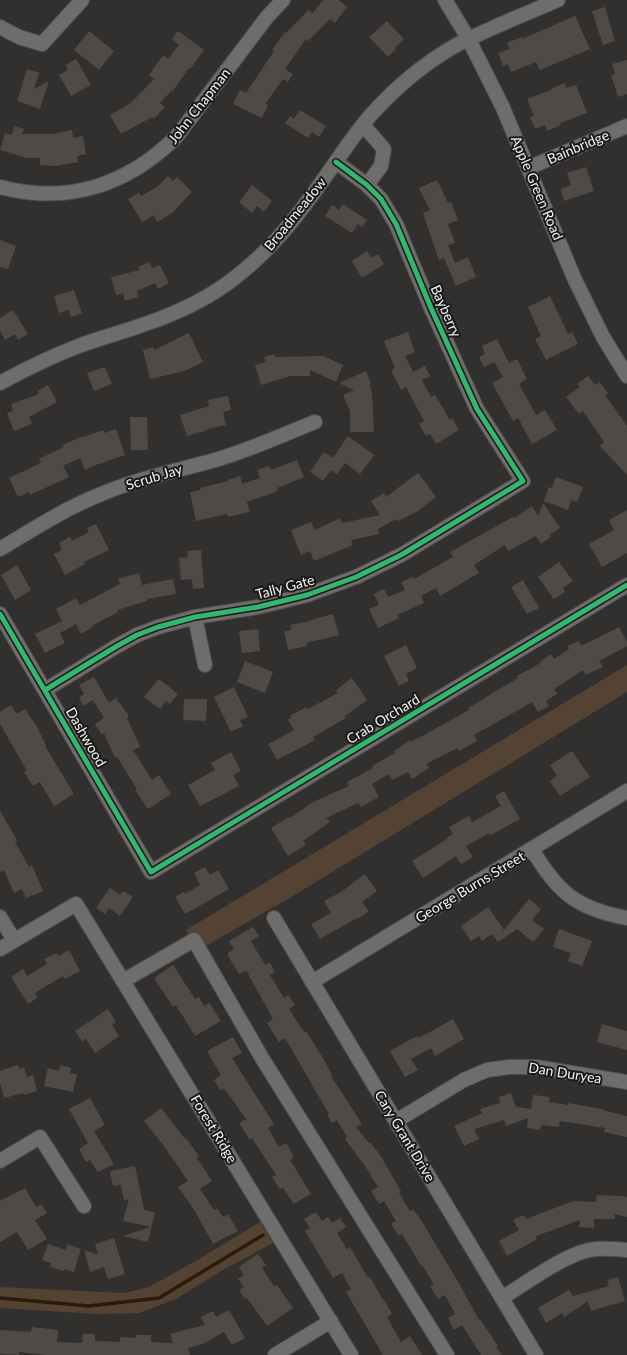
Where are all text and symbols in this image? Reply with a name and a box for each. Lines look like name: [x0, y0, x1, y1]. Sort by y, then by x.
street label: John Chapman: [164, 65, 233, 147]
street label: Bainbridge: [544, 126, 611, 167]
street label: Apple Green Road: [508, 133, 567, 242]
street label: Broadmeadow: [260, 174, 329, 254]
street label: Bayberry: [427, 282, 466, 340]
street label: Scrub Jay: [124, 460, 185, 493]
street label: Tally Gate: [254, 571, 316, 603]
street label: Crab Orchard: [343, 690, 423, 747]
street label: Dashwood: [63, 704, 110, 770]
street label: George Burns Street: [412, 847, 528, 926]
street label: Dan Duryea: [527, 1058, 603, 1087]
street label: Cary Grant Drive: [371, 1087, 439, 1185]
street label: Forest Ridge: [187, 1092, 241, 1166]

